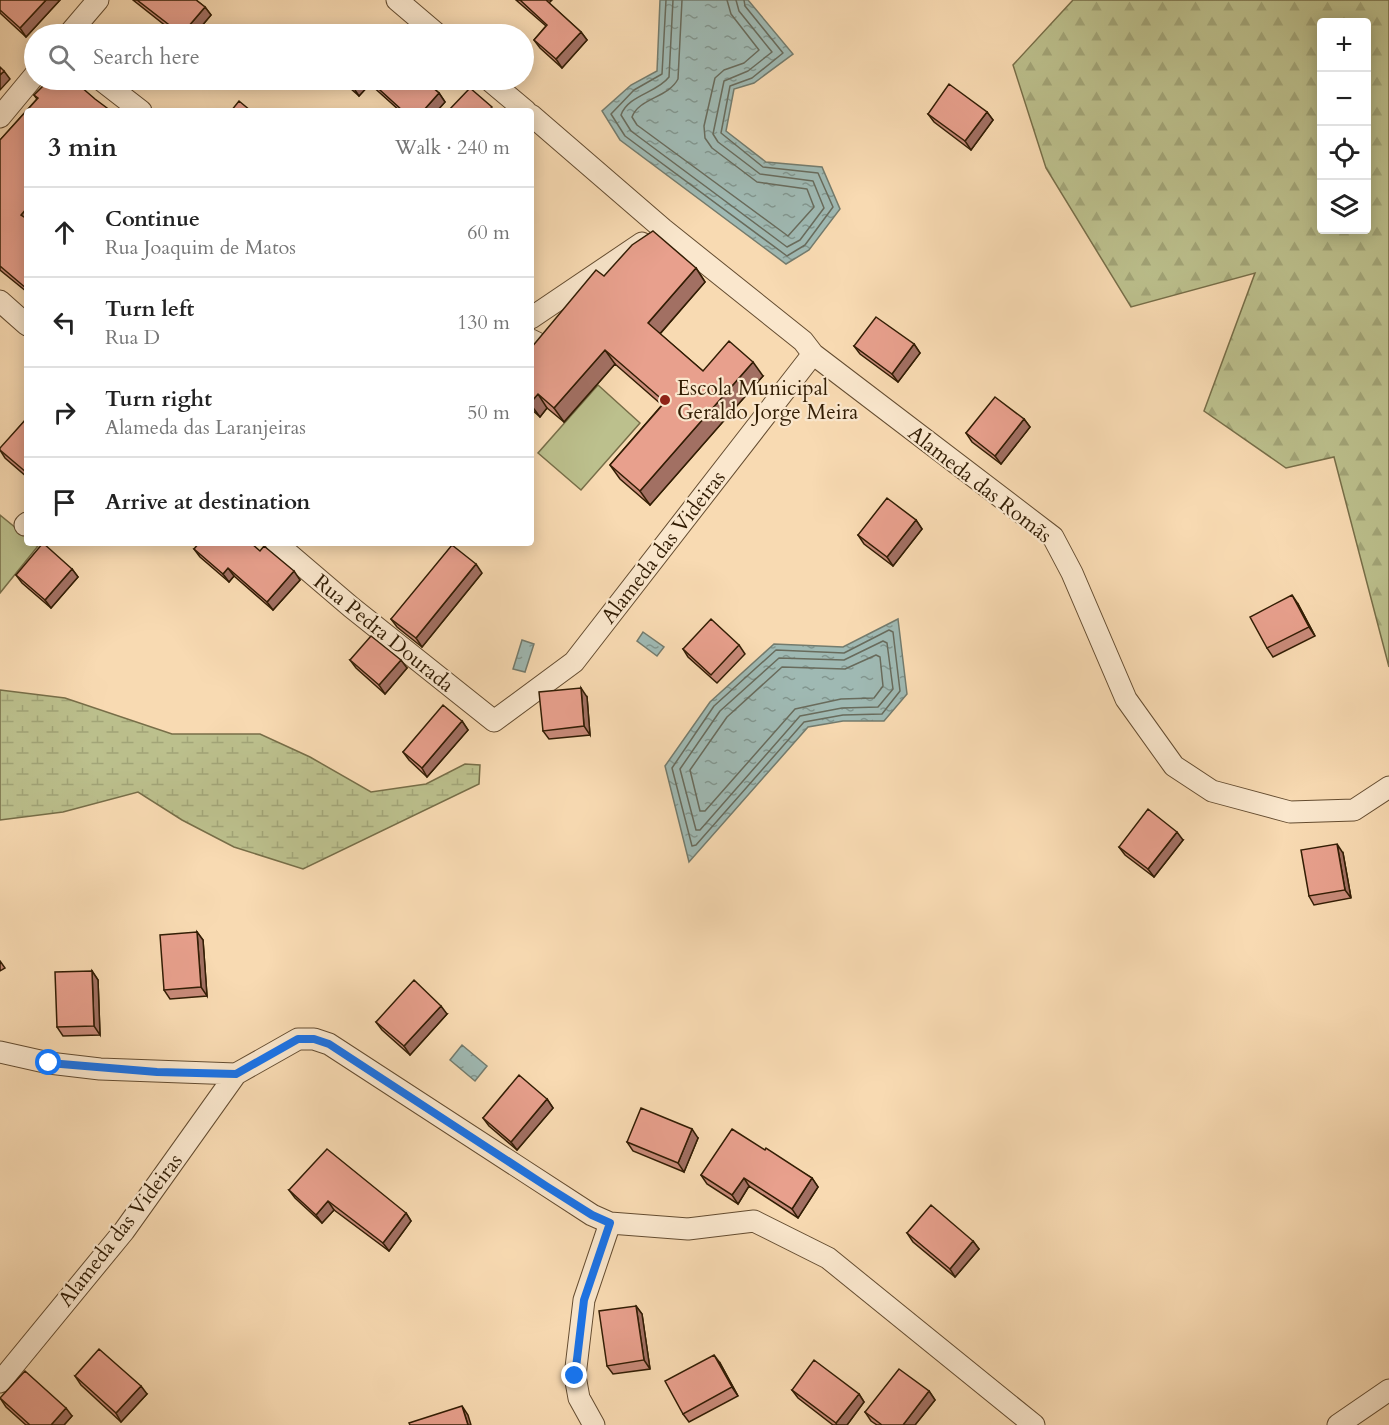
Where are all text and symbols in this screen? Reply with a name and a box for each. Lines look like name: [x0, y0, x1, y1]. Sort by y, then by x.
map controls: [1317, 18, 1371, 234]
button: +: [1317, 18, 1371, 72]
search box: [24, 24, 534, 90]
icon: search: [45, 41, 78, 74]
text: Search here: [93, 42, 200, 72]
button: −: [1317, 72, 1371, 126]
button: locate: [1317, 126, 1371, 180]
text: 3 min: [48, 130, 117, 165]
text: Walk · 240 m: [395, 134, 510, 161]
button: layers: [1317, 180, 1371, 234]
text: Continue: [105, 204, 200, 234]
icon: ahead: [48, 216, 81, 249]
text: 60 m: [467, 219, 510, 246]
text: Rua Joaquim de Matos: [105, 234, 296, 261]
text: Turn left: [105, 294, 194, 324]
icon: left: [48, 306, 81, 339]
text: 130 m: [457, 309, 510, 336]
text: Rua D: [105, 324, 160, 351]
place label: Escola Municipal Geraldo Jorge Meira: [677, 374, 858, 427]
text: Turn right: [105, 384, 212, 414]
marker: Escola Municipal Geraldo Jorge Meira: [658, 393, 672, 407]
icon: right: [48, 396, 81, 429]
text: 50 m: [467, 399, 510, 426]
text: Alameda das Laranjeiras: [105, 414, 306, 441]
street label: Alameda das Romãs: [902, 419, 1058, 550]
street label: Alameda das Videiras: [594, 465, 732, 630]
icon: arrive: [48, 486, 81, 519]
text: Arrive at destination: [105, 487, 310, 517]
street label: Rua Pedra Dourada: [307, 568, 460, 699]
route start: [35, 1049, 61, 1075]
street label: Alameda das Videiras: [51, 1148, 189, 1313]
route end: [561, 1362, 587, 1388]

